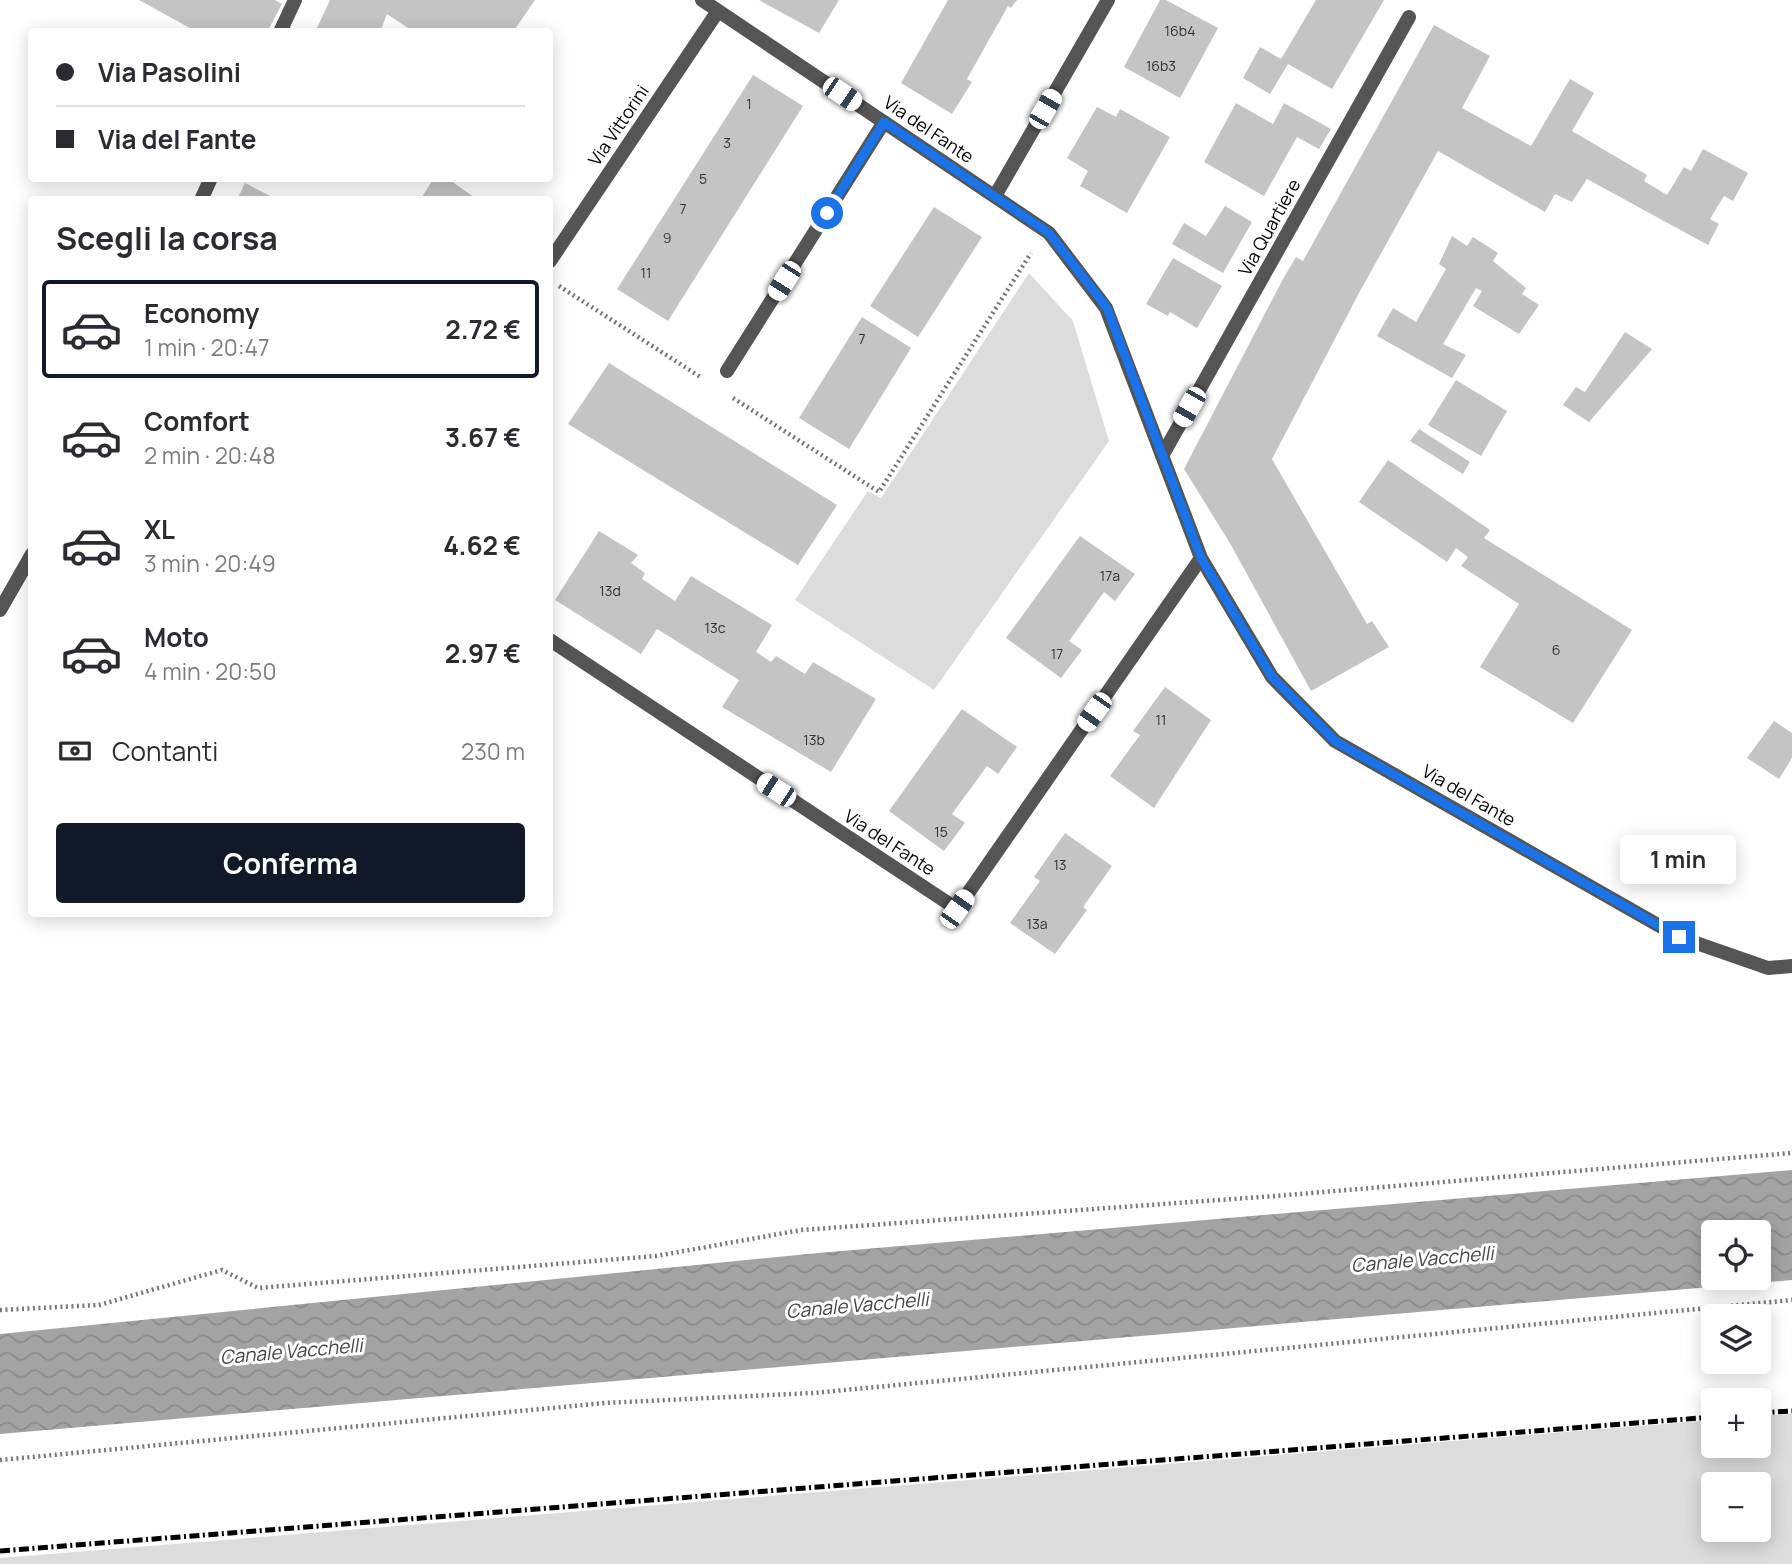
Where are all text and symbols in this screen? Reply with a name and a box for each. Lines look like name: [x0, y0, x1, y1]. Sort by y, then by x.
house number: 16b4: [1165, 21, 1195, 40]
text: Via Pasolini: [98, 54, 241, 90]
house number: 16b3: [1146, 56, 1176, 75]
car: [819, 74, 866, 114]
street label: Via Vittorini: [582, 80, 654, 170]
car: [1026, 86, 1065, 132]
street label: Via del Fante: [879, 90, 979, 168]
house number: 1: [746, 94, 752, 113]
text: Via del Fante: [98, 121, 256, 157]
house number: 3: [723, 133, 731, 152]
house number: 5: [699, 169, 707, 188]
street label: Via Quartiere: [1232, 174, 1306, 280]
route start: [811, 197, 843, 229]
house number: 7: [679, 199, 687, 218]
text: Scegli la corsa: [56, 216, 278, 260]
house number: 9: [663, 228, 671, 247]
car: [764, 258, 805, 304]
house number: 11: [641, 263, 651, 282]
text: Economy: [144, 295, 259, 331]
icon: car: [60, 298, 123, 361]
text: 2.72 €: [445, 311, 521, 347]
house number: 7: [858, 329, 866, 348]
text: 1 min · 20:47: [144, 331, 270, 363]
car: [1170, 384, 1209, 430]
text: Comfort: [144, 403, 250, 439]
icon: car: [60, 406, 123, 469]
text: 3.67 €: [445, 419, 521, 455]
text: 2 min · 20:48: [144, 439, 276, 471]
text: XL: [144, 511, 175, 547]
icon: car: [60, 514, 123, 577]
text: 4.62 €: [443, 527, 521, 563]
text: 3 min · 20:49: [144, 547, 276, 579]
house number: 17a: [1100, 566, 1120, 585]
house number: 13d: [599, 581, 621, 600]
house number: 13c: [705, 618, 726, 637]
text: Moto: [144, 619, 209, 655]
icon: car: [60, 622, 123, 685]
text: 2.97 €: [445, 635, 521, 671]
house number: 6: [1552, 640, 1560, 659]
house number: 17: [1051, 644, 1063, 663]
text: 4 min · 20:50: [144, 655, 276, 687]
car: [1074, 689, 1115, 735]
house number: 11: [1156, 710, 1166, 729]
house number: 13b: [803, 730, 825, 749]
icon: cash: [56, 732, 94, 770]
text: Contanti: [112, 733, 218, 769]
text: 230 m: [461, 735, 525, 767]
street label: Via del Fante: [1418, 759, 1520, 831]
car: [753, 770, 800, 810]
street label: Via del Fante: [840, 804, 940, 880]
house number: 15: [934, 822, 948, 841]
button: Conferma: [56, 823, 525, 903]
callout: 1 min: [1621, 836, 1737, 884]
text: 1 min: [1650, 843, 1706, 875]
house number: 13: [1053, 855, 1067, 874]
car: [937, 886, 978, 932]
house number: 13a: [1027, 914, 1047, 933]
route end: [1663, 921, 1695, 953]
map controls: [1701, 1220, 1771, 1542]
button: locate: [1701, 1220, 1771, 1290]
water label: Canale Vacchelli: [1350, 1240, 1497, 1278]
water label: Canale Vacchelli: [785, 1286, 932, 1324]
button: layers: [1701, 1304, 1771, 1374]
water label: Canale Vacchelli: [219, 1332, 366, 1370]
button: +: [1701, 1388, 1771, 1458]
button: −: [1701, 1472, 1771, 1542]

